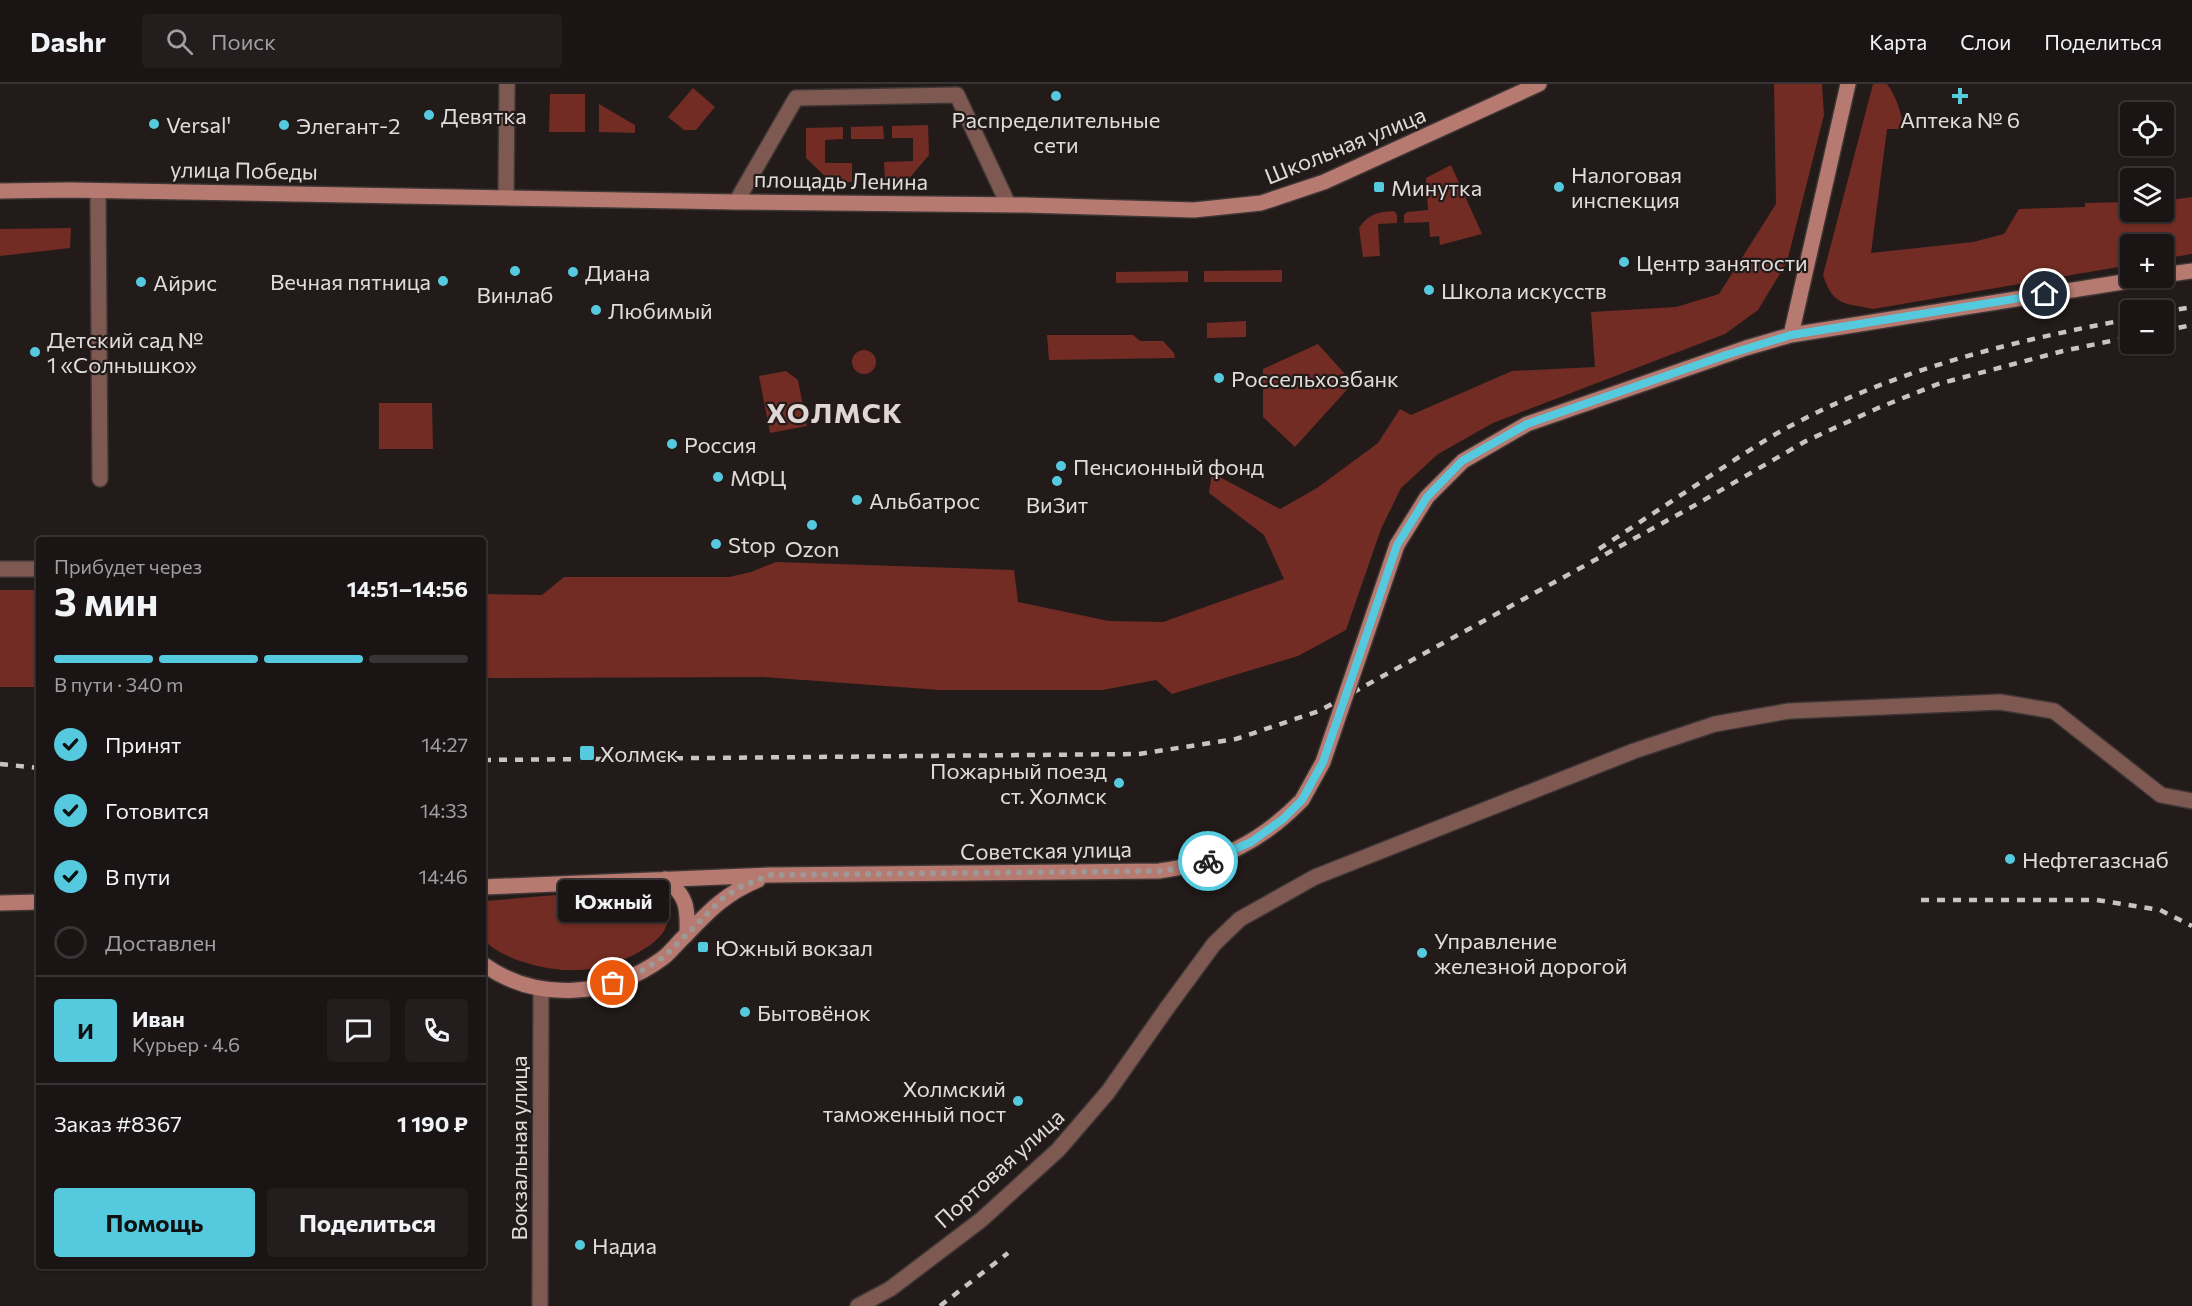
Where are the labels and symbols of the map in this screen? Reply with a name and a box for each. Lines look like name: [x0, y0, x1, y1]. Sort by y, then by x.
marker: Распределительные сети: [1049, 89, 1063, 103]
marker: Аптека № 6: [1953, 89, 1967, 103]
street label: Школьная улица: [1261, 100, 1429, 190]
place label: Девятка: [441, 102, 527, 129]
place label: Распределительные сети: [952, 106, 1160, 158]
place label: Аптека № 6: [1900, 106, 2020, 133]
marker: Девятка: [422, 108, 436, 122]
place label: Versal': [166, 111, 231, 138]
place label: Элегант-2: [296, 112, 401, 139]
marker: Versal': [147, 117, 161, 131]
marker: Элегант-2: [277, 118, 291, 132]
street label: улица Победы: [170, 155, 318, 185]
place label: Налоговая инспекция: [1571, 161, 1682, 213]
street label: площадь Ленина: [754, 165, 928, 195]
place label: Минутка: [1391, 174, 1482, 201]
marker: Минутка: [1372, 180, 1386, 194]
marker: Налоговая инспекция: [1552, 180, 1566, 194]
place label: Центр занятости: [1636, 249, 1808, 276]
marker: Центр занятости: [1617, 255, 1631, 269]
place label: Диана: [585, 259, 650, 286]
marker: Винлаб: [508, 264, 522, 278]
marker: Диана: [566, 265, 580, 279]
place label: Вечная пятница: [270, 268, 431, 295]
pin: [2019, 268, 2070, 319]
place label: Айрис: [153, 269, 217, 296]
marker: Вечная пятница: [436, 274, 450, 288]
marker: Айрис: [134, 275, 148, 289]
place label: Школа искусств: [1441, 277, 1607, 304]
place label: Винлаб: [477, 281, 553, 308]
marker: Школа искусств: [1422, 283, 1436, 297]
place label: Любимый: [608, 297, 713, 324]
marker: Любимый: [589, 303, 603, 317]
place label: Детский сад № 1 «Солнышко»: [47, 326, 203, 378]
marker: Детский сад № 1 «Солнышко»: [28, 345, 42, 359]
place label: Россельхозбанк: [1231, 365, 1399, 392]
marker: Россельхозбанк: [1212, 371, 1226, 385]
district label: ХОЛМСК: [767, 395, 903, 429]
place label: Россия: [684, 431, 757, 458]
marker: Россия: [665, 437, 679, 451]
place label: Пенсионный фонд: [1073, 453, 1264, 480]
marker: Пенсионный фонд: [1054, 459, 1068, 473]
place label: МФЦ: [730, 464, 786, 491]
marker: МФЦ: [711, 470, 725, 484]
marker: ВиЗит: [1050, 474, 1064, 488]
place label: Альбатрос: [869, 487, 980, 514]
place label: ВиЗит: [1026, 491, 1088, 518]
marker: Альбатрос: [850, 493, 864, 507]
marker: Ozon: [805, 518, 819, 532]
place label: Stop: [728, 531, 776, 558]
place label: Ozon: [785, 535, 839, 562]
marker: Stop: [709, 537, 723, 551]
place label: Холмск: [600, 740, 678, 767]
marker: Холмск: [578, 744, 596, 762]
place label: Пожарный поезд ст. Холмск: [930, 757, 1107, 809]
marker: Пожарный поезд ст. Холмск: [1112, 776, 1126, 790]
courier: [1178, 831, 1238, 891]
street label: Советская улица: [960, 835, 1132, 865]
place label: Нефтегазснаб: [2022, 846, 2169, 873]
marker: Нефтегазснаб: [2003, 852, 2017, 866]
callout: Южный: [558, 881, 668, 923]
place label: Управление железной дорогой: [1434, 927, 1627, 979]
place label: Южный вокзал: [715, 934, 873, 961]
marker: Южный вокзал: [696, 940, 710, 954]
marker: Управление железной дорогой: [1415, 946, 1429, 960]
pin: [587, 957, 638, 1008]
place label: Бытовёнок: [757, 999, 871, 1026]
marker: Бытовёнок: [738, 1005, 752, 1019]
street label: Вокзальная улица: [505, 1055, 532, 1241]
place label: Холмский таможенный пост: [823, 1075, 1006, 1127]
marker: Холмский таможенный пост: [1011, 1094, 1025, 1108]
street label: Портовая улица: [929, 1103, 1069, 1233]
place label: Надиа: [592, 1232, 657, 1259]
marker: Надиа: [573, 1238, 587, 1252]

